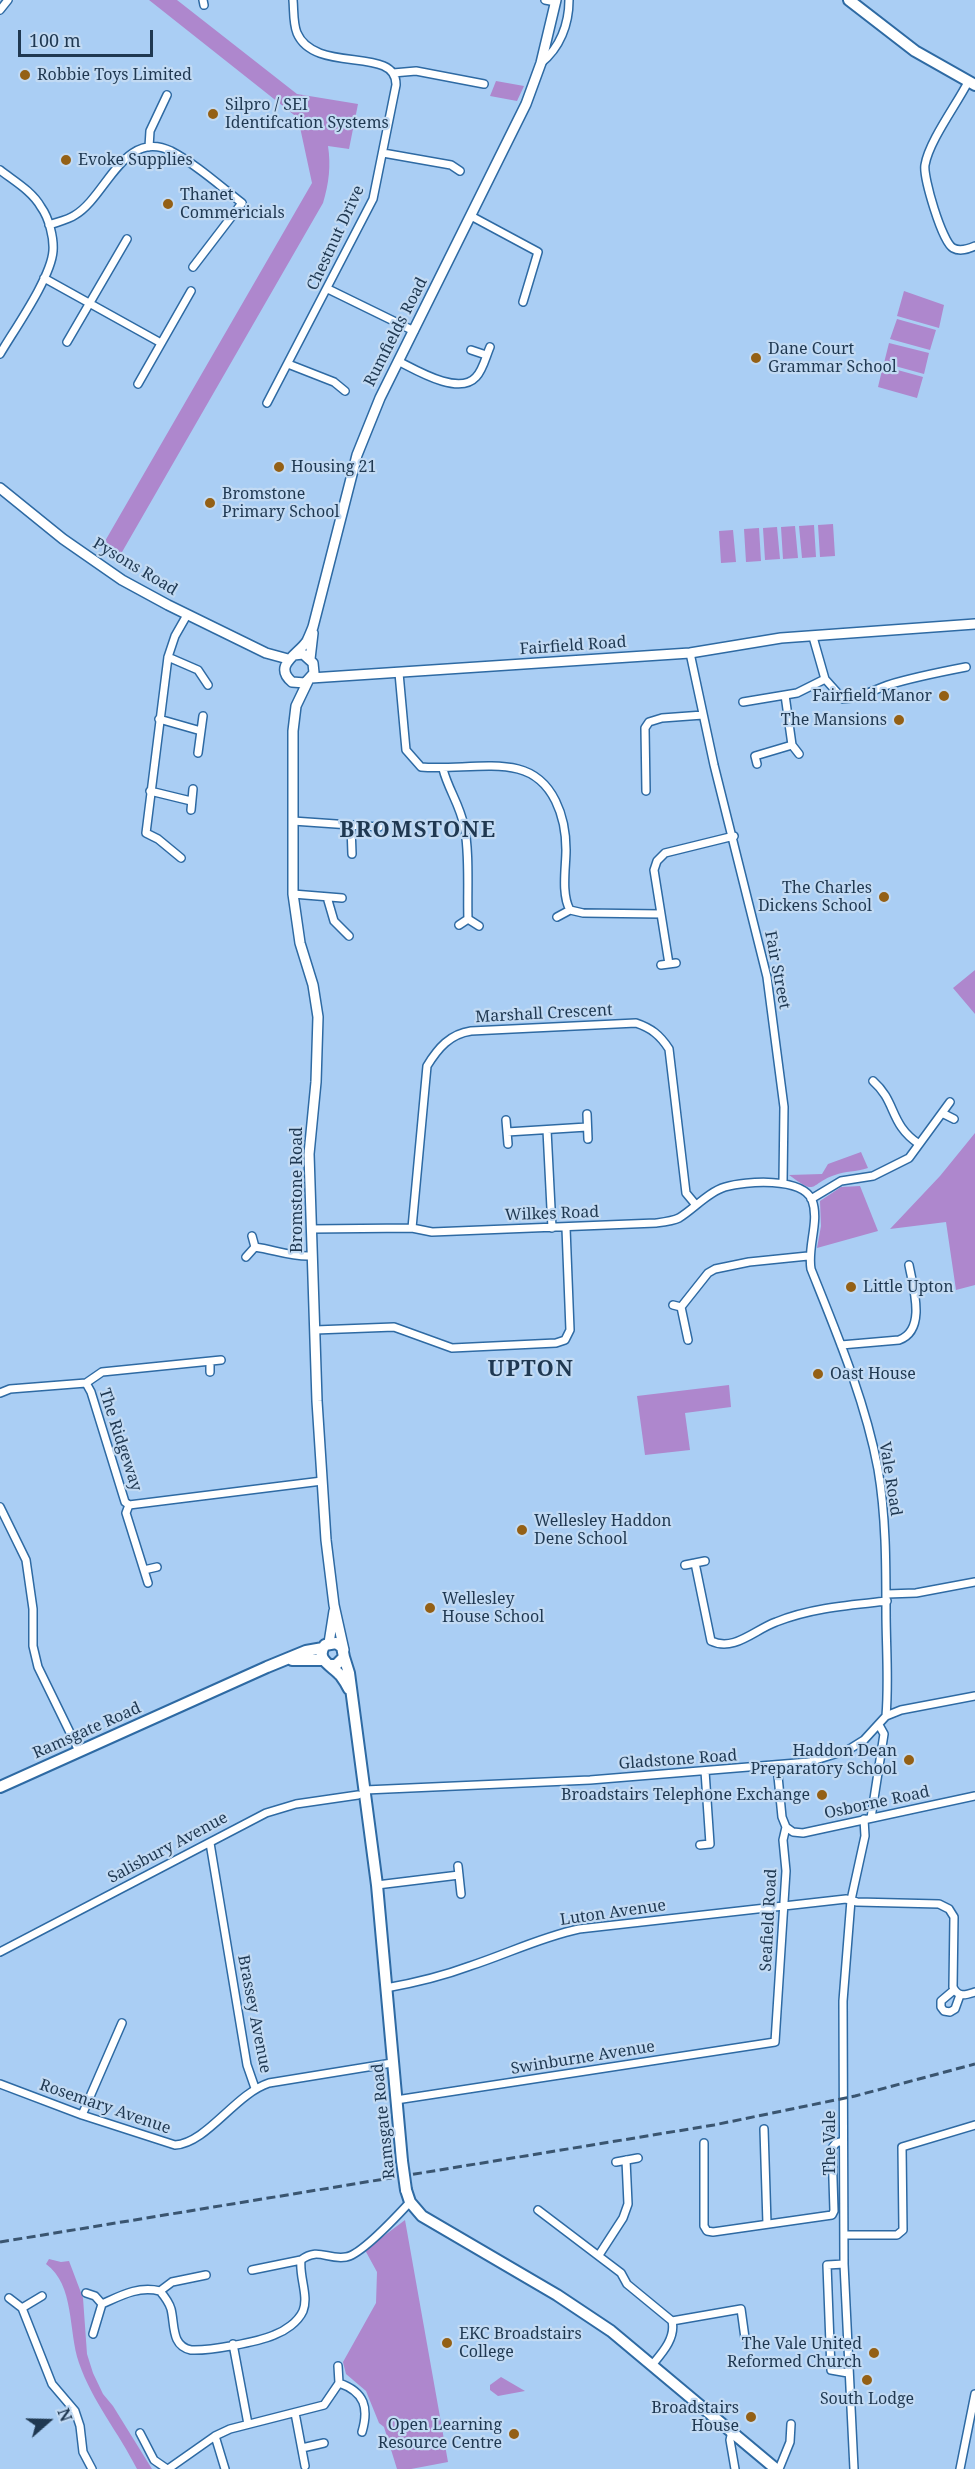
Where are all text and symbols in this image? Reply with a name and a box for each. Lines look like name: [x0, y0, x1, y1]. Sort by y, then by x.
scale bar: [21, 18, 156, 56]
text: 100 m: [29, 28, 81, 52]
place label: Robbie Toys Limited: [37, 65, 192, 85]
marker: Robbie Toys Limited: [18, 68, 32, 82]
place label: Silpro / SEI Identifcation Systems: [225, 95, 389, 133]
marker: Silpro / SEI Identifcation Systems: [206, 107, 220, 121]
place label: Evoke Supplies: [78, 150, 193, 170]
marker: Evoke Supplies: [59, 153, 73, 167]
street label: Chestnut Drive: [303, 182, 369, 294]
place label: Thanet Commericials: [180, 185, 285, 223]
marker: Thanet Commericials: [161, 197, 175, 211]
street label: Rumfields Road: [360, 274, 432, 390]
place label: Dane Court Grammar School: [768, 339, 897, 377]
marker: Dane Court Grammar School: [749, 351, 763, 365]
place label: Housing 21: [291, 457, 376, 477]
marker: Housing 21: [272, 460, 286, 474]
place label: Bromstone Primary School: [222, 484, 339, 522]
marker: Bromstone Primary School: [203, 496, 217, 510]
street label: Pysons Road: [89, 534, 181, 600]
street label: Fairfield Road: [519, 633, 627, 659]
place label: Fairfield Manor: [812, 686, 932, 706]
marker: Fairfield Manor: [937, 689, 951, 703]
place label: The Mansions: [781, 710, 887, 730]
marker: The Mansions: [892, 713, 906, 727]
district label: BROMSTONE: [339, 818, 497, 844]
place label: The Charles Dickens School: [758, 878, 872, 916]
marker: The Charles Dickens School: [877, 890, 891, 904]
street label: Fair Street: [760, 929, 794, 1011]
street label: Marshall Crescent: [475, 1001, 613, 1027]
street label: Bromstone Road: [287, 1127, 307, 1253]
street label: Wilkes Road: [505, 1203, 599, 1225]
place label: Little Upton: [863, 1277, 954, 1297]
marker: Little Upton: [844, 1280, 858, 1294]
district label: UPTON: [488, 1357, 574, 1383]
place label: Oast House: [830, 1364, 916, 1384]
marker: Oast House: [811, 1367, 825, 1381]
street label: The Ridgeway: [94, 1386, 146, 1494]
street label: Vale Road: [875, 1440, 905, 1518]
place label: Wellesley Haddon Dene School: [534, 1511, 672, 1549]
marker: Wellesley Haddon Dene School: [515, 1523, 529, 1537]
place label: Wellesley House School: [442, 1589, 544, 1627]
marker: Wellesley House School: [423, 1601, 437, 1615]
street label: Ramsgate Road: [30, 1699, 144, 1763]
place label: Haddon Dean Preparatory School: [750, 1741, 897, 1779]
street label: Gladstone Road: [618, 1746, 738, 1774]
marker: Haddon Dean Preparatory School: [902, 1753, 916, 1767]
street label: Osborne Road: [823, 1782, 931, 1824]
place label: Broadstairs Telephone Exchange: [561, 1785, 810, 1805]
marker: Broadstairs Telephone Exchange: [815, 1788, 829, 1802]
street label: Salisbury Avenue: [105, 1808, 231, 1888]
street label: Seafield Road: [757, 1868, 781, 1972]
street label: Luton Avenue: [559, 1896, 667, 1930]
street label: Brassey Avenue: [233, 1953, 275, 2075]
street label: Swinburne Avenue: [510, 2037, 656, 2079]
street label: Ramsgate Road: [368, 2062, 400, 2180]
street label: Rosemary Avenue: [37, 2076, 173, 2138]
street label: The Vale: [820, 2110, 840, 2176]
place label: EKC Broadstairs College: [459, 2324, 582, 2362]
place label: The Vale United Reformed Church: [727, 2334, 862, 2372]
marker: EKC Broadstairs College: [440, 2336, 454, 2350]
marker: The Vale United Reformed Church: [867, 2346, 881, 2360]
marker: South Lodge: [860, 2373, 874, 2387]
place label: South Lodge: [820, 2389, 914, 2409]
north arrow: [18, 2391, 78, 2451]
place label: Broadstairs House: [651, 2398, 739, 2436]
text: N: [52, 2405, 77, 2425]
marker: Broadstairs House: [744, 2410, 758, 2424]
place label: Open Learning Resource Centre: [378, 2415, 502, 2453]
marker: Open Learning Resource Centre: [507, 2427, 521, 2441]

